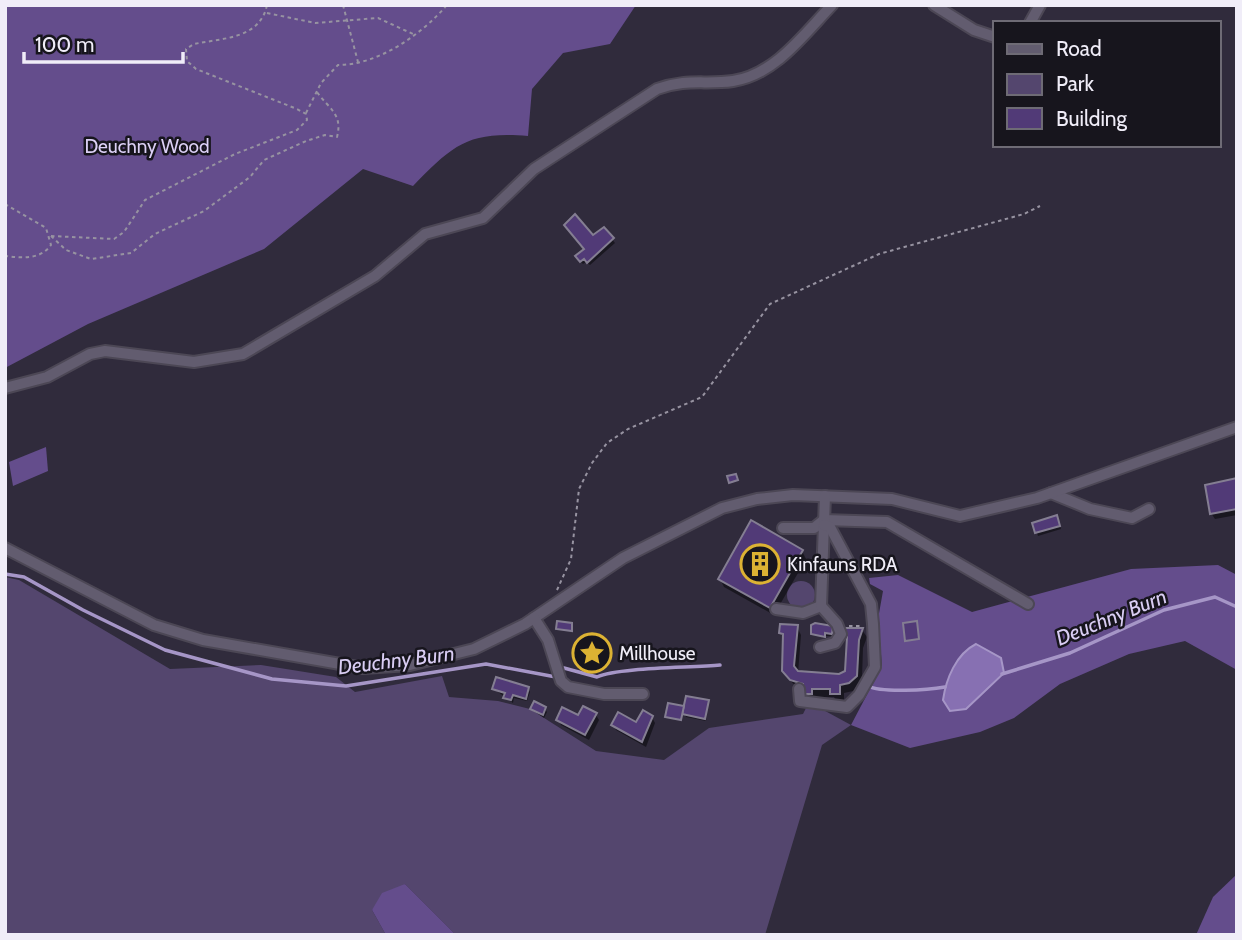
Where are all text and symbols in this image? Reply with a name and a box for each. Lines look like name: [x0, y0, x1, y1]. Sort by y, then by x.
scale bar: [24, 21, 184, 65]
legend: [993, 21, 1221, 147]
text: 100 m: [35, 32, 94, 57]
text: Road: [1056, 36, 1102, 61]
text: Park: [1056, 71, 1094, 96]
text: Building: [1056, 106, 1128, 131]
park label: Deuchny Wood: [84, 135, 210, 158]
building icon: Kinfauns RDA: [739, 543, 781, 585]
place label: Kinfauns RDA: [787, 553, 898, 576]
water label: Deuchny Burn: [1052, 583, 1170, 651]
place icon: Millhouse: [571, 632, 613, 674]
water label: Deuchny Burn: [336, 640, 456, 680]
place label: Millhouse: [619, 642, 696, 665]

